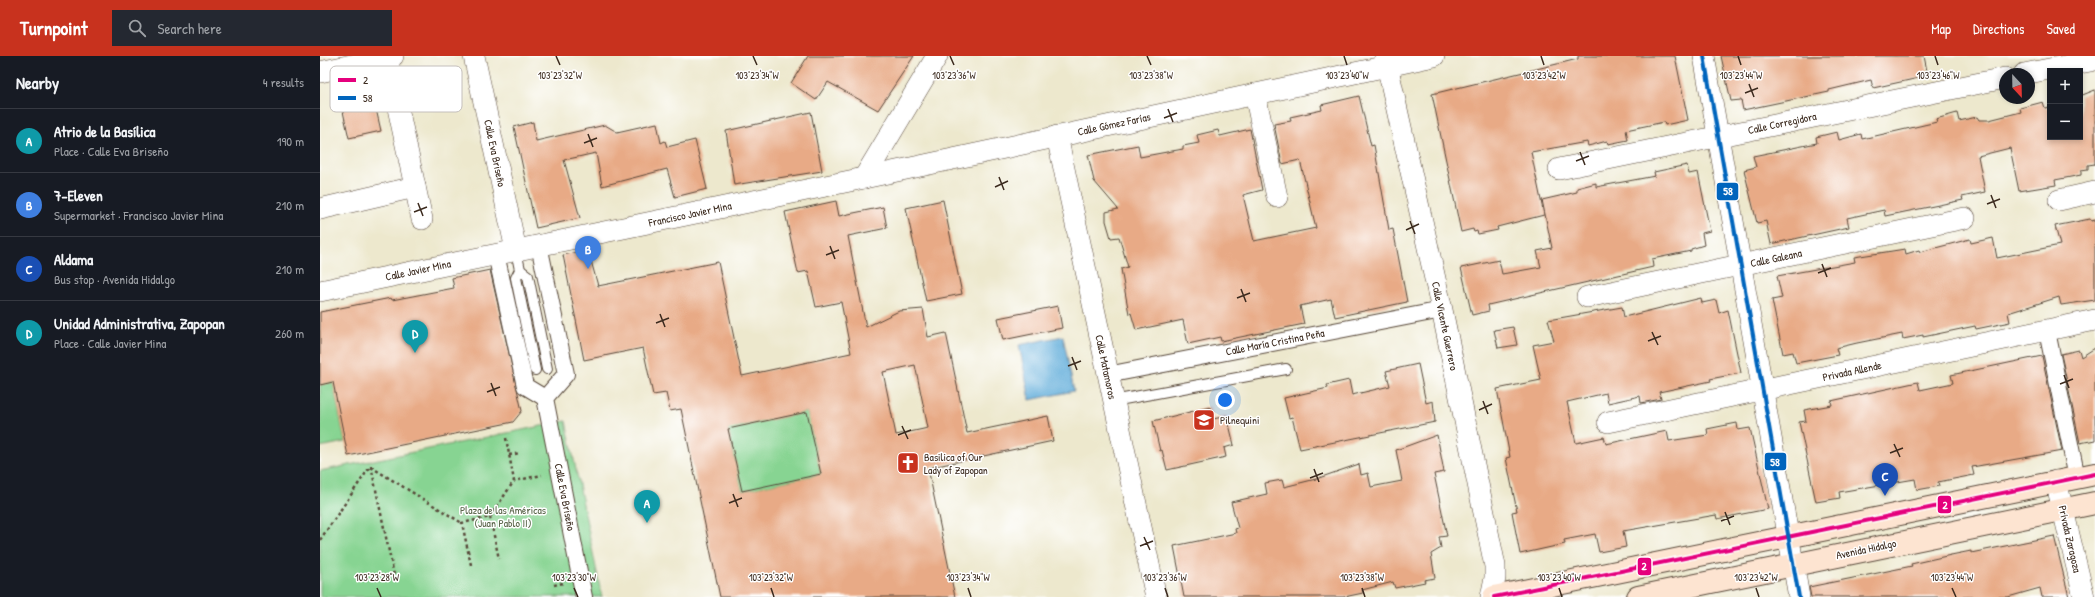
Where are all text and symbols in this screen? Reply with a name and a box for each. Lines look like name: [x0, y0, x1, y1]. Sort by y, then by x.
search box: [112, 10, 392, 46]
text: Turnpoint: [20, 15, 88, 41]
icon: search: [126, 17, 148, 39]
text: Search here: [158, 18, 222, 39]
text: Map: [1931, 19, 1951, 38]
text: Directions: [1973, 19, 2024, 38]
text: Saved: [2046, 19, 2075, 38]
legend: [330, 66, 462, 112]
north arrow: [1999, 68, 2035, 104]
map controls: [2047, 68, 2083, 140]
button: +: [2047, 68, 2083, 104]
text: 103°23'32"W: [538, 69, 583, 82]
text: 103°23'34"W: [735, 69, 779, 82]
text: 103°23'36"W: [932, 69, 977, 82]
text: 103°23'38"W: [1129, 69, 1174, 82]
text: 103°23'40"W: [1325, 69, 1369, 82]
text: 103°23'42"W: [1522, 69, 1566, 82]
text: 103°23'44"W: [1720, 69, 1763, 82]
text: 103°23'46"W: [1917, 69, 1960, 82]
text: Nearby: [16, 71, 59, 94]
text: 4 results: [263, 73, 304, 91]
text: 2: [363, 73, 368, 87]
text: 58: [363, 91, 373, 105]
button: −: [2047, 104, 2083, 140]
street label: Calle Gómez Farías: [1076, 109, 1152, 139]
street label: Calle Corregidora: [1746, 109, 1818, 137]
street label: Calle Eva Briseño: [481, 118, 509, 188]
text: Atrio de la Basílica: [54, 121, 155, 142]
text: A: [26, 132, 32, 150]
text: 190 m: [277, 132, 304, 150]
text: Place · Calle Eva Briseño: [54, 142, 168, 160]
line badge: 58: [1716, 182, 1739, 201]
text: 58: [1723, 184, 1733, 198]
text: 7-Eleven: [54, 185, 103, 206]
text: B: [26, 196, 32, 214]
text: 210 m: [276, 196, 304, 214]
street label: Francisco Javier Mina: [646, 198, 733, 230]
text: Supermarket · Francisco Javier Mina: [54, 206, 223, 224]
pin: B: [575, 236, 601, 269]
street label: Calle Galeana: [1749, 246, 1804, 270]
text: Aldama: [54, 249, 93, 270]
street label: Calle Javier Mina: [384, 256, 453, 284]
text: C: [25, 260, 33, 278]
text: 210 m: [276, 260, 304, 278]
text: Bus stop · Avenida Hidalgo: [54, 270, 175, 288]
street label: Calle Vicente Guerrero: [1429, 280, 1461, 372]
text: Unidad Administrativa, Zapopan: [54, 313, 225, 334]
pin: D: [402, 320, 428, 353]
text: D: [26, 324, 32, 342]
text: 260 m: [275, 324, 304, 342]
street label: Calle María Cristina Peña: [1224, 325, 1326, 358]
street label: Calle Matamoros: [1092, 333, 1120, 401]
text: Place · Calle Javier Mina: [54, 334, 166, 352]
street label: Privada Allende: [1821, 358, 1883, 384]
your location: [1215, 390, 1235, 410]
school or university icon: Pilnequini: [1191, 407, 1217, 433]
place label: Pilnequini: [1220, 413, 1259, 427]
church icon: Basilica of Our Lady of Zapopan: [895, 450, 921, 476]
place label: Basilica of Our Lady of Zapopan: [924, 450, 988, 477]
line badge: 58: [1764, 452, 1787, 471]
text: 58: [1770, 455, 1780, 469]
street label: Calle Eva Briseño: [552, 462, 579, 532]
pin: C: [1872, 463, 1898, 496]
pin: A: [634, 490, 660, 523]
line badge: 2: [1937, 495, 1952, 514]
text: 2: [1942, 498, 1948, 512]
park label: Plaza de las Américas (Juan Pablo II): [460, 503, 546, 530]
street label: Privada Zaragoza: [2055, 504, 2085, 575]
street label: Avenida Hidalgo: [1835, 536, 1898, 562]
line badge: 2: [1637, 557, 1652, 576]
text: 2: [1641, 559, 1647, 573]
text: 103°23'28"W: [355, 571, 400, 584]
text: 103°23'30"W: [552, 571, 597, 584]
text: 103°23'32"W: [749, 571, 794, 584]
text: 103°23'34"W: [946, 571, 990, 584]
text: 103°23'36"W: [1143, 571, 1188, 584]
text: 103°23'38"W: [1340, 571, 1385, 584]
text: 103°23'40"W: [1537, 571, 1581, 584]
text: 103°23'42"W: [1734, 571, 1778, 584]
text: 103°23'44"W: [1931, 571, 1974, 584]

